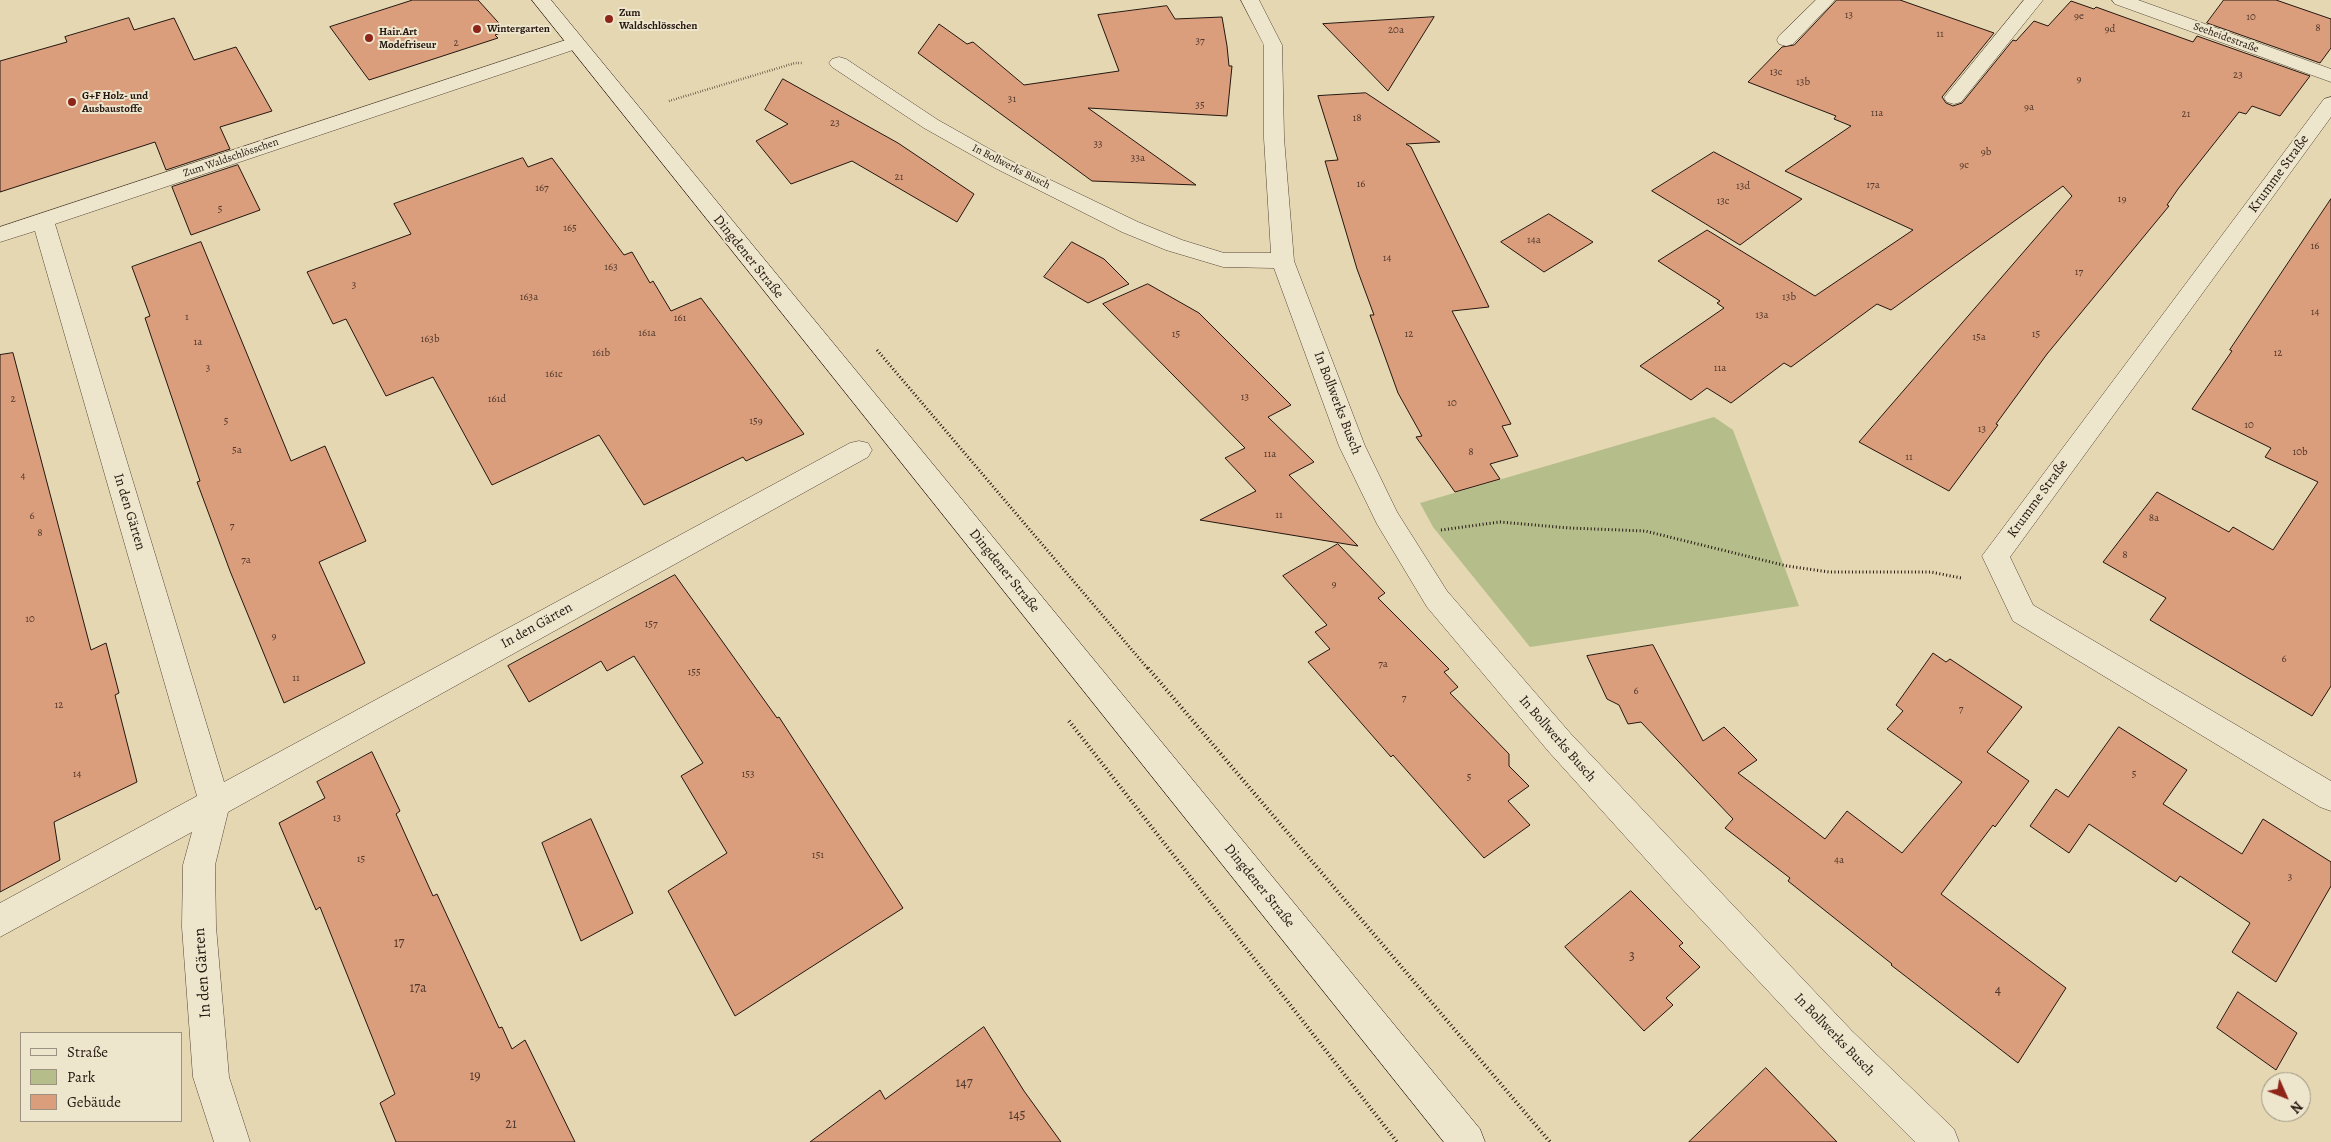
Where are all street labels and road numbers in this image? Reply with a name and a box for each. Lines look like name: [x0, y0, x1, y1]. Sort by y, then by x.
street label: Seeheidestraße: [2191, 20, 2261, 56]
street label: Krumme Straße: [2245, 132, 2313, 216]
street label: Zum Waldschlösschen: [182, 135, 280, 181]
street label: In Bollwerks Busch: [970, 142, 1052, 192]
street label: Dingdener Straße: [709, 212, 787, 302]
street label: In Bollwerks Busch: [1310, 349, 1364, 457]
street label: Krumme Straße: [2004, 457, 2072, 541]
street label: In den Gärten: [109, 472, 149, 552]
street label: Dingdener Straße: [965, 526, 1043, 616]
street label: In den Gärten: [498, 599, 576, 653]
street label: In Bollwerks Busch: [1515, 692, 1599, 786]
street label: Dingdener Straße: [1220, 841, 1298, 931]
street label: In den Gärten: [190, 927, 216, 1019]
street label: In Bollwerks Busch: [1790, 990, 1878, 1080]

